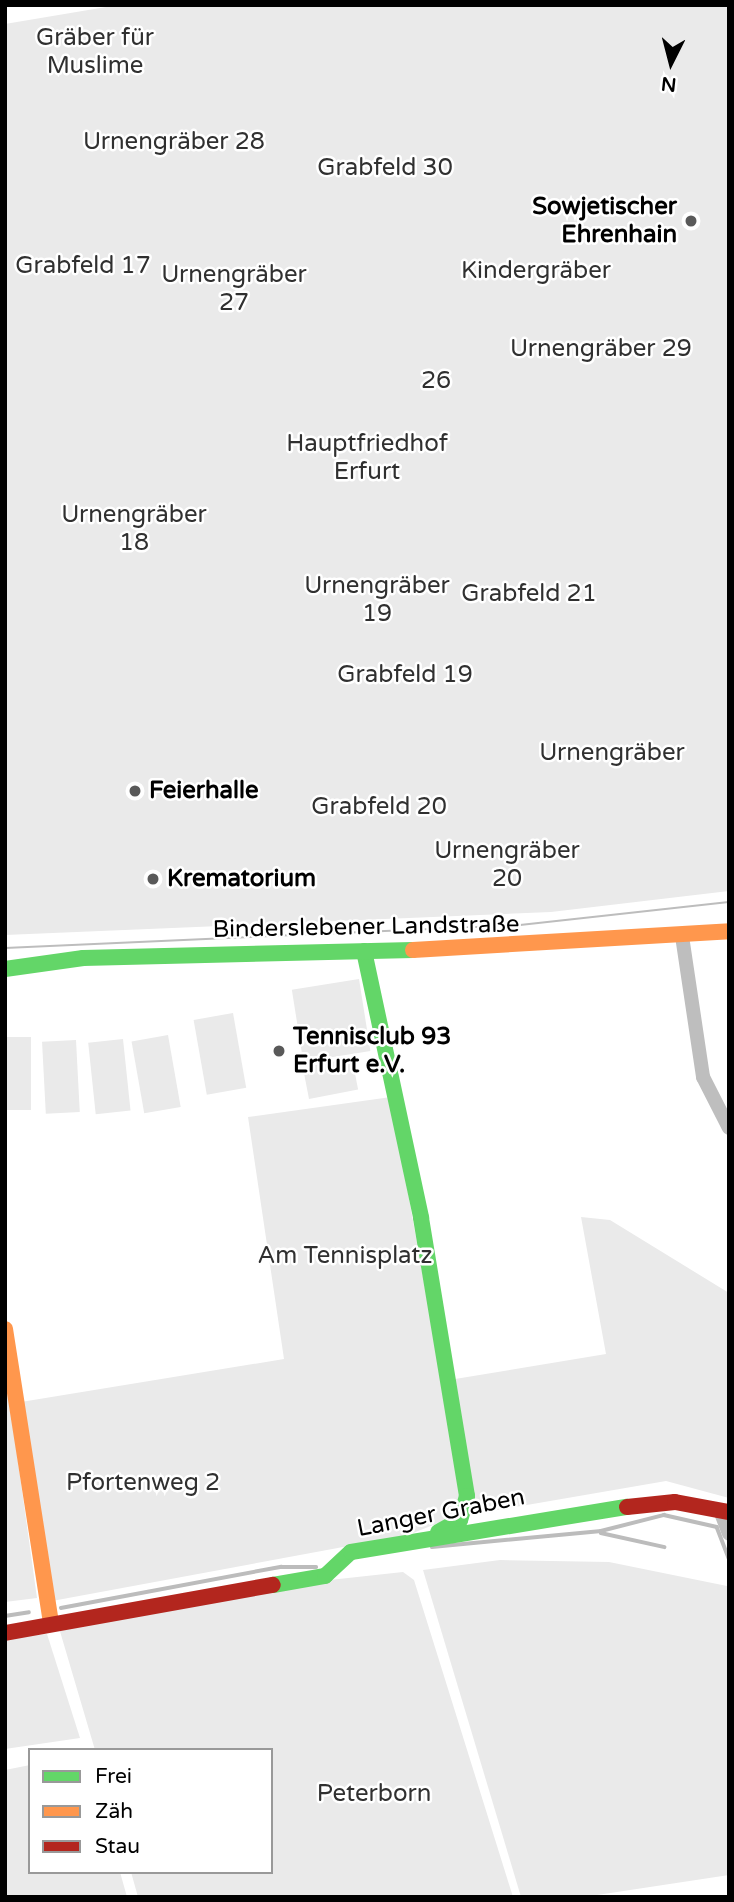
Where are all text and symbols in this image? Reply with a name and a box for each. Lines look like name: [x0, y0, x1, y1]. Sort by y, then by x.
park label: Gräber für Muslime: [36, 24, 154, 80]
north arrow: [636, 28, 706, 98]
text: N: [660, 72, 678, 96]
park label: Urnengräber 28: [83, 128, 265, 156]
park label: Grabfeld 30: [317, 154, 453, 182]
place label: Sowjetischer Ehrenhain: [532, 193, 677, 249]
marker: Sowjetischer Ehrenhain: [683, 213, 699, 229]
park label: Grabfeld 17: [15, 252, 151, 280]
park label: Kindergräber: [461, 257, 611, 285]
park label: Urnengräber 27: [161, 261, 307, 317]
park label: Urnengräber 29: [510, 335, 692, 363]
park label: 26: [421, 367, 451, 395]
park label: Hauptfriedhof Erfurt: [286, 430, 448, 486]
park label: Urnengräber 18: [61, 501, 207, 557]
park label: Urnengräber 19: [304, 572, 450, 628]
park label: Grabfeld 21: [461, 580, 597, 608]
park label: Grabfeld 19: [337, 661, 473, 689]
park label: Urnengräber: [539, 739, 685, 767]
place label: Feierhalle: [149, 777, 259, 805]
marker: Feierhalle: [127, 783, 143, 799]
park label: Grabfeld 20: [311, 793, 447, 821]
park label: Urnengräber 20: [434, 837, 580, 893]
place label: Krematorium: [167, 865, 316, 893]
marker: Krematorium: [145, 871, 161, 887]
street label: Binderslebener Landstraße: [212, 910, 520, 944]
place label: Tennisclub 93 Erfurt e.V.: [293, 1023, 451, 1079]
marker: Tennisclub 93 Erfurt e.V.: [271, 1043, 287, 1059]
park label: Am Tennisplatz: [258, 1242, 432, 1270]
park label: Pfortenweg 2: [66, 1469, 220, 1497]
street label: Langer Graben: [355, 1483, 527, 1543]
legend: [28, 1748, 273, 1874]
text: Frei: [95, 1764, 132, 1789]
park label: Peterborn: [317, 1780, 431, 1808]
text: Zäh: [95, 1799, 133, 1824]
text: Stau: [95, 1834, 140, 1859]

